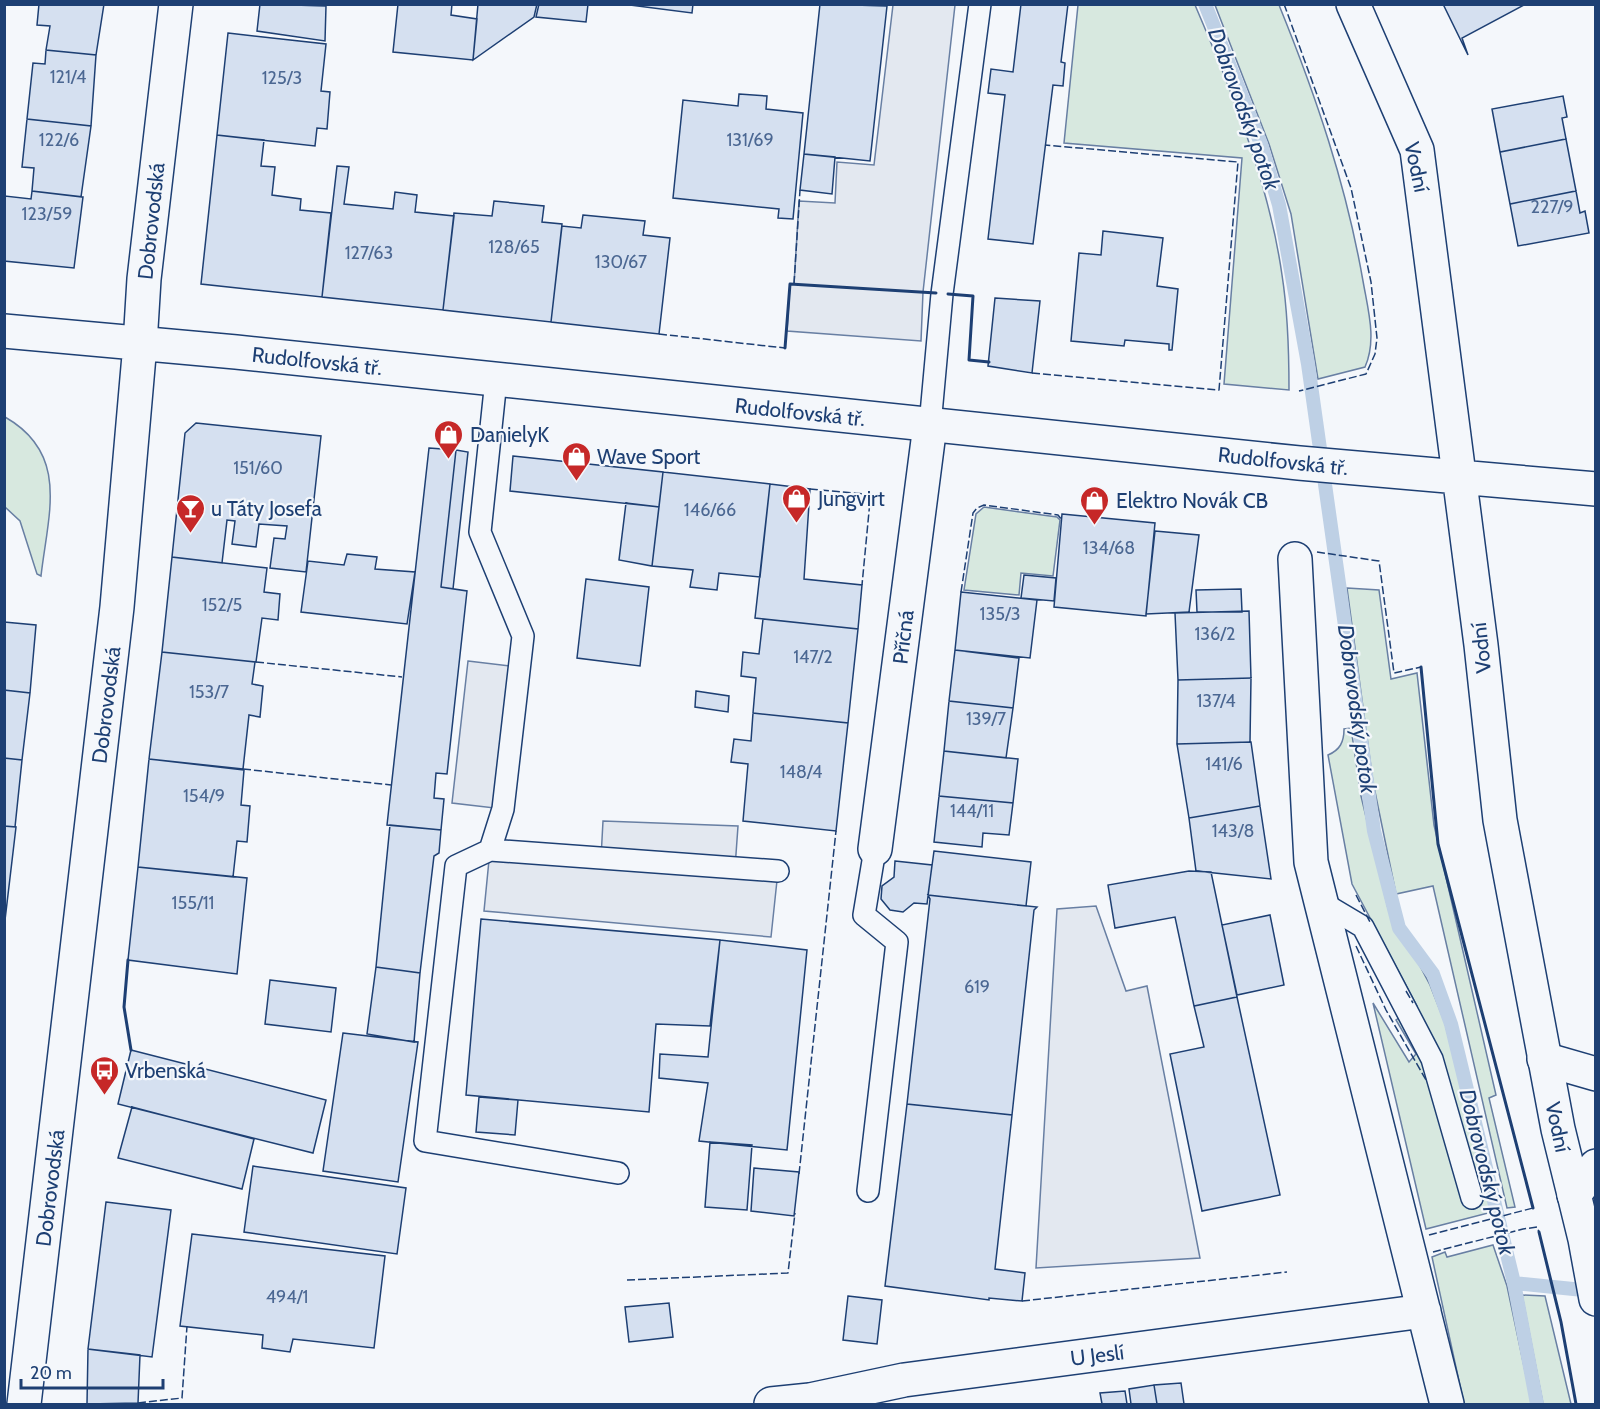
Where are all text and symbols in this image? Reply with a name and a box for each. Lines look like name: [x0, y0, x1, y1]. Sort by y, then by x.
water label: Dobrovodský potok: [1202, 24, 1286, 194]
house number: 121/4: [50, 66, 86, 88]
house number: 125/3: [262, 67, 302, 89]
house number: 122/6: [39, 129, 79, 151]
house number: 131/69: [726, 129, 774, 151]
street label: Vodní: [1399, 139, 1435, 195]
street label: Dobrovodská: [132, 161, 170, 281]
house number: 227/9: [1531, 196, 1573, 218]
house number: 123/59: [22, 203, 72, 225]
house number: 128/65: [488, 236, 540, 258]
house number: 127/63: [345, 242, 393, 264]
house number: 130/67: [595, 251, 647, 273]
street label: Rudolfovská tř.: [251, 342, 383, 380]
street label: Rudolfovská tř.: [734, 393, 866, 431]
shop icon: DanielyK: [433, 418, 465, 460]
place label: DanielyK: [470, 422, 549, 447]
shop icon: Wave Sport: [560, 440, 592, 482]
street label: Rudolfovská tř.: [1217, 442, 1349, 480]
place label: Wave Sport: [597, 444, 700, 469]
house number: 151/60: [233, 457, 283, 479]
shop icon: Jungvirt: [781, 482, 813, 524]
shop icon: Elektro Novák CB: [1079, 484, 1111, 526]
place label: Jungvirt: [817, 486, 885, 511]
place label: Elektro Novák CB: [1116, 488, 1268, 513]
bar icon: u Táty Josefa: [174, 492, 206, 534]
place label: u Táty Josefa: [211, 496, 322, 521]
house number: 146/66: [684, 499, 736, 521]
house number: 134/68: [1083, 537, 1135, 559]
house number: 152/5: [202, 594, 242, 616]
house number: 135/3: [980, 603, 1020, 625]
street label: Příčná: [887, 608, 919, 666]
street label: Vodní: [1466, 621, 1496, 675]
house number: 136/2: [1194, 623, 1236, 645]
water label: Dobrovodský potok: [1332, 623, 1382, 796]
street label: Dobrovodská: [86, 645, 126, 765]
house number: 147/2: [793, 646, 833, 668]
house number: 153/7: [189, 681, 229, 703]
house number: 137/4: [1196, 690, 1236, 712]
house number: 139/7: [966, 708, 1006, 730]
house number: 141/6: [1205, 753, 1243, 775]
house number: 148/4: [780, 761, 822, 783]
house number: 154/9: [183, 785, 225, 807]
house number: 144/11: [950, 800, 994, 822]
house number: 143/8: [1212, 820, 1254, 842]
house number: 155/11: [172, 892, 214, 914]
house number: 619: [964, 976, 990, 998]
bus stop icon: Vrbenská: [88, 1054, 120, 1096]
place label: Vrbenská: [125, 1058, 206, 1083]
water label: Dobrovodský potok: [1453, 1086, 1521, 1258]
street label: Vodní: [1540, 1099, 1576, 1155]
street label: Dobrovodská: [30, 1128, 70, 1248]
house number: 494/1: [266, 1286, 308, 1308]
street label: U Jeslí: [1069, 1339, 1126, 1371]
scale bar: [21, 1352, 164, 1390]
text: 20 m: [30, 1362, 72, 1384]

